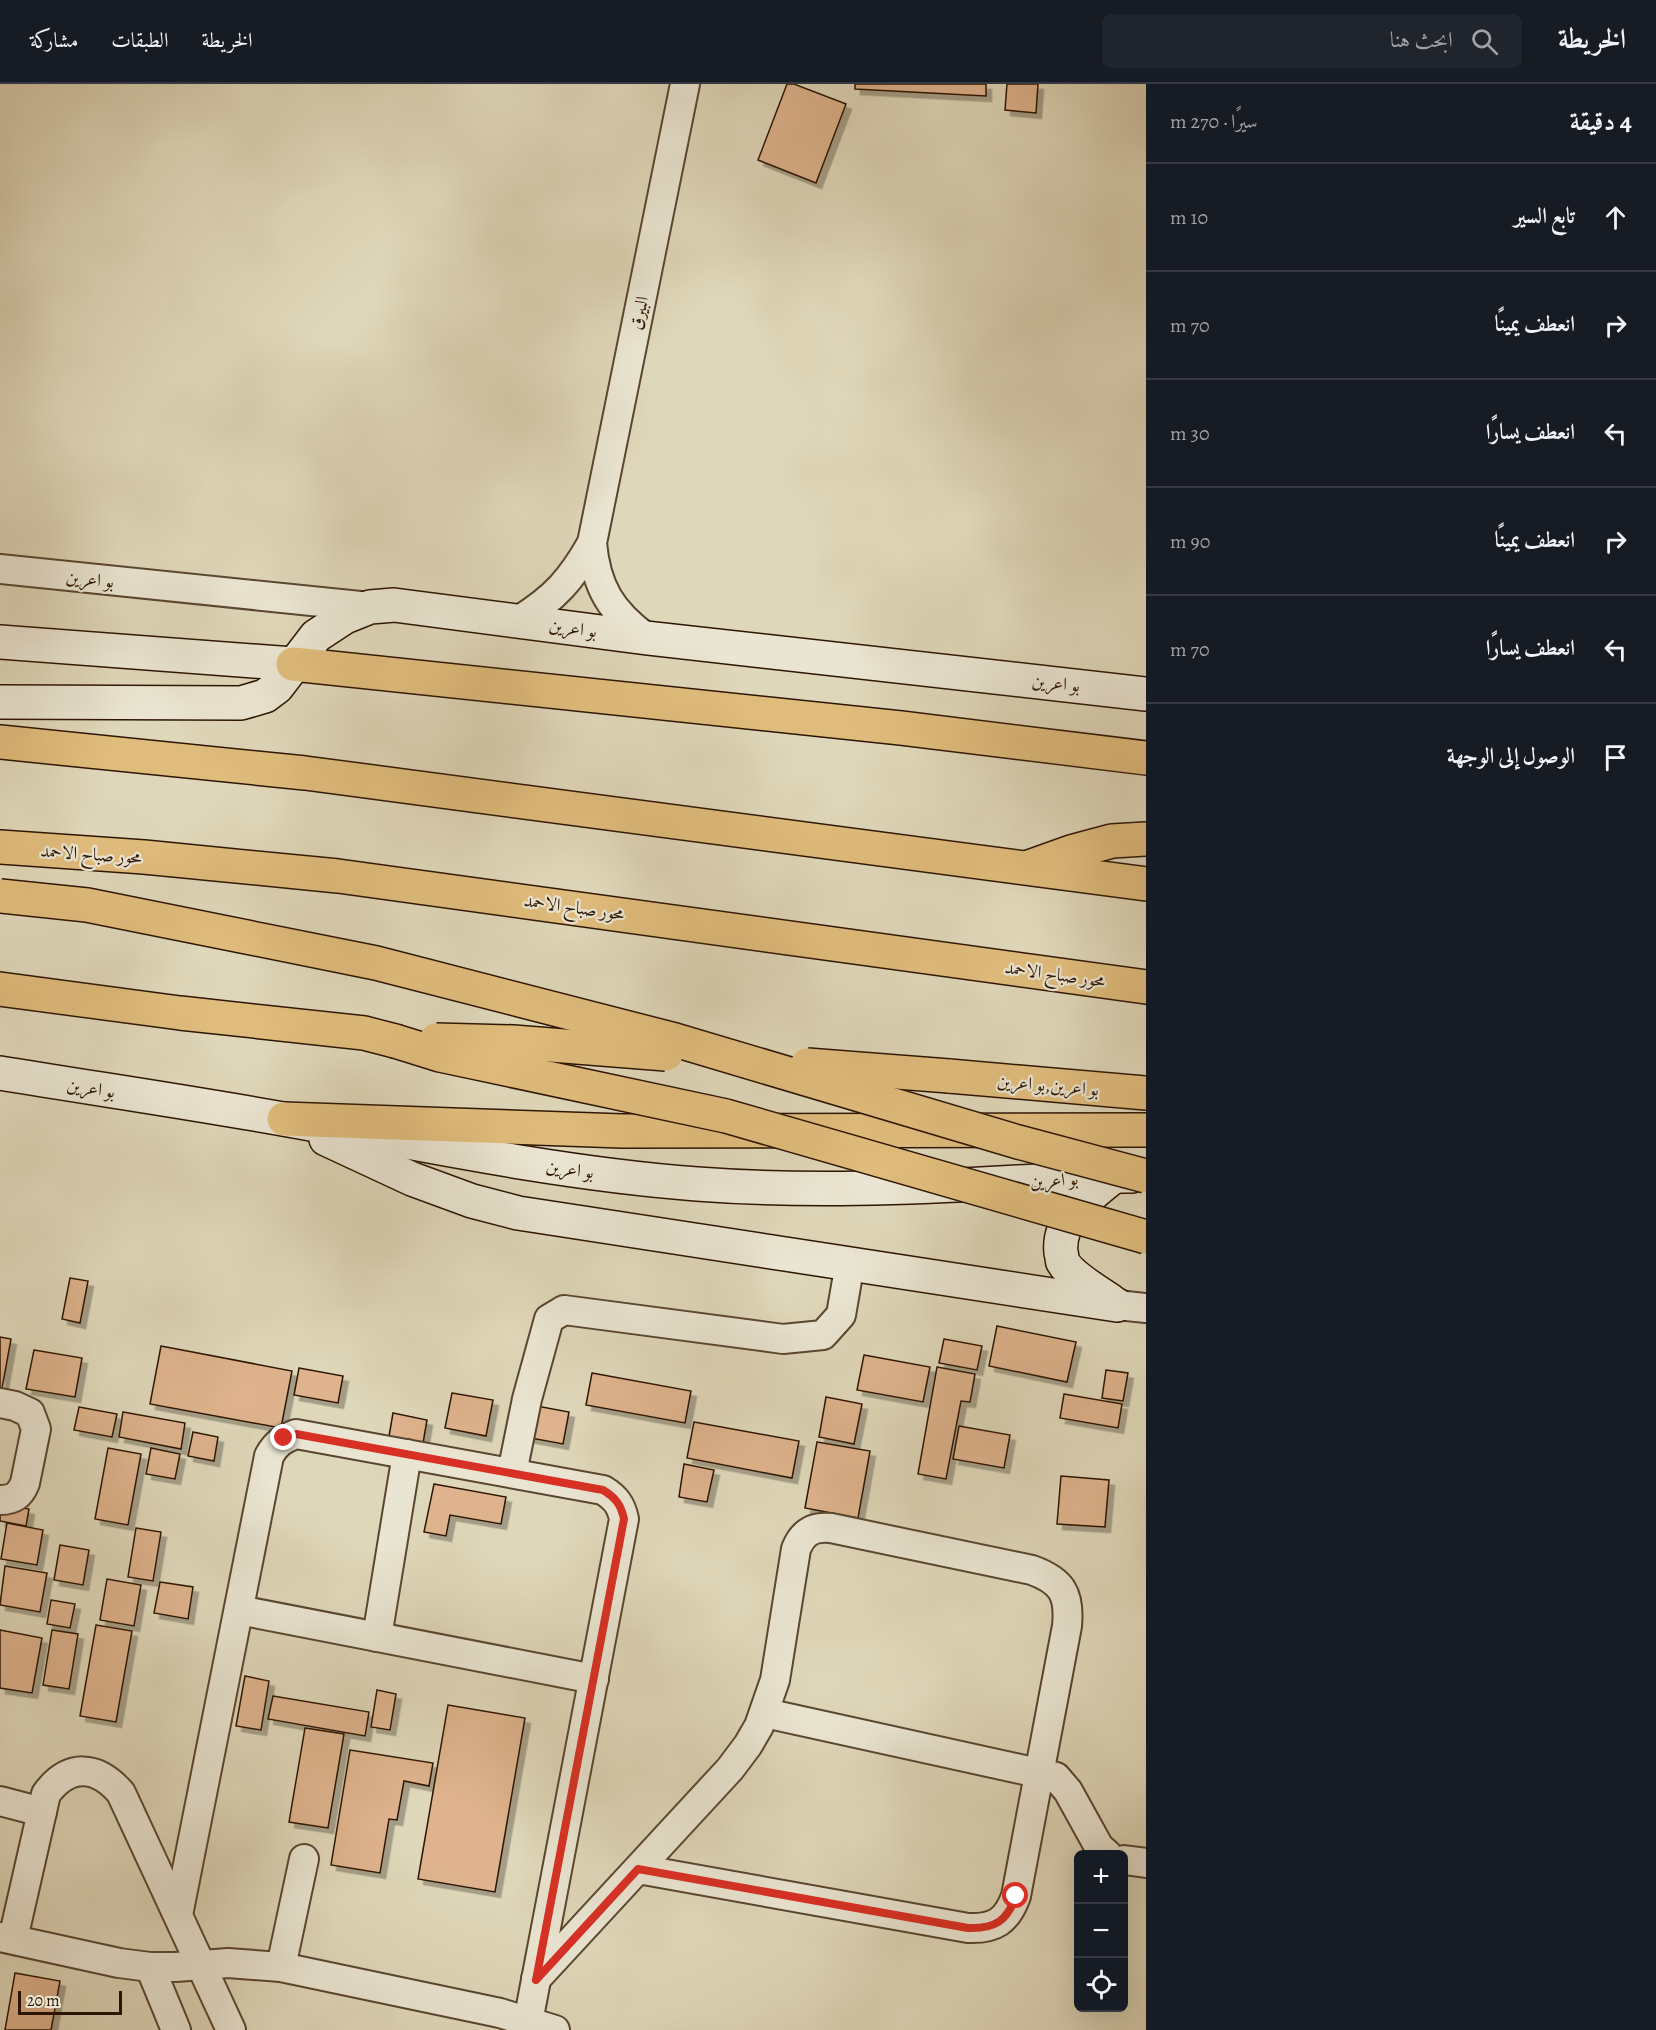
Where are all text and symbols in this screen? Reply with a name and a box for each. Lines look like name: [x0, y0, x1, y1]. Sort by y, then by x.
search box: [1102, 14, 1522, 68]
text: الخريطة: [1558, 20, 1626, 58]
text: ابحث هنا: [1390, 25, 1453, 55]
icon: search: [1468, 25, 1501, 58]
text: مشاركة: [30, 26, 78, 54]
text: الطبقات: [111, 26, 168, 54]
text: الخريطة: [201, 26, 253, 54]
text: 4 دقيقة: [1570, 104, 1632, 139]
text: سيرًا · 270 m: [1170, 108, 1258, 135]
text: تابع السير: [1514, 201, 1575, 231]
icon: ahead: [1599, 201, 1632, 234]
text: 10 m: [1170, 204, 1208, 231]
street label: البيرق: [624, 294, 654, 332]
text: انعطف يمينًا: [1495, 309, 1575, 339]
icon: right: [1599, 309, 1632, 342]
text: 70 m: [1170, 312, 1210, 339]
text: انعطف يسارًا: [1486, 417, 1575, 447]
icon: left: [1599, 417, 1632, 450]
text: 30 m: [1170, 420, 1210, 447]
text: انعطف يمينًا: [1495, 525, 1575, 555]
icon: right: [1599, 525, 1632, 558]
text: 90 m: [1170, 528, 1210, 555]
street label: بو اعرين: [65, 565, 115, 594]
street label: بو اعرين: [547, 613, 599, 644]
text: انعطف يسارًا: [1486, 633, 1575, 663]
icon: left: [1599, 633, 1632, 666]
text: 70 m: [1170, 636, 1210, 663]
street label: بو اعرين: [1031, 669, 1081, 698]
text: الوصول إلى الوجهة: [1447, 741, 1575, 771]
icon: arrive: [1599, 741, 1632, 774]
street label: محور صباح الاحمد: [39, 838, 143, 874]
street label: محور صباح الاحمد: [522, 888, 626, 930]
street label: محور صباح الاحمد: [1003, 955, 1107, 997]
street label: بو اعرين,بو اعرين: [996, 1069, 1100, 1102]
street label: بو اعرين: [65, 1072, 117, 1105]
street label: بو اعرين: [544, 1154, 596, 1185]
street label: بو اعرين: [1029, 1166, 1079, 1195]
route end: [270, 1424, 296, 1450]
map controls: [1074, 1850, 1128, 2012]
button: +: [1074, 1850, 1128, 1904]
route start: [1002, 1882, 1028, 1908]
button: −: [1074, 1904, 1128, 1958]
button: locate: [1074, 1958, 1128, 2012]
scale bar: [18, 1988, 122, 2016]
text: 20 m: [27, 1990, 60, 2012]

